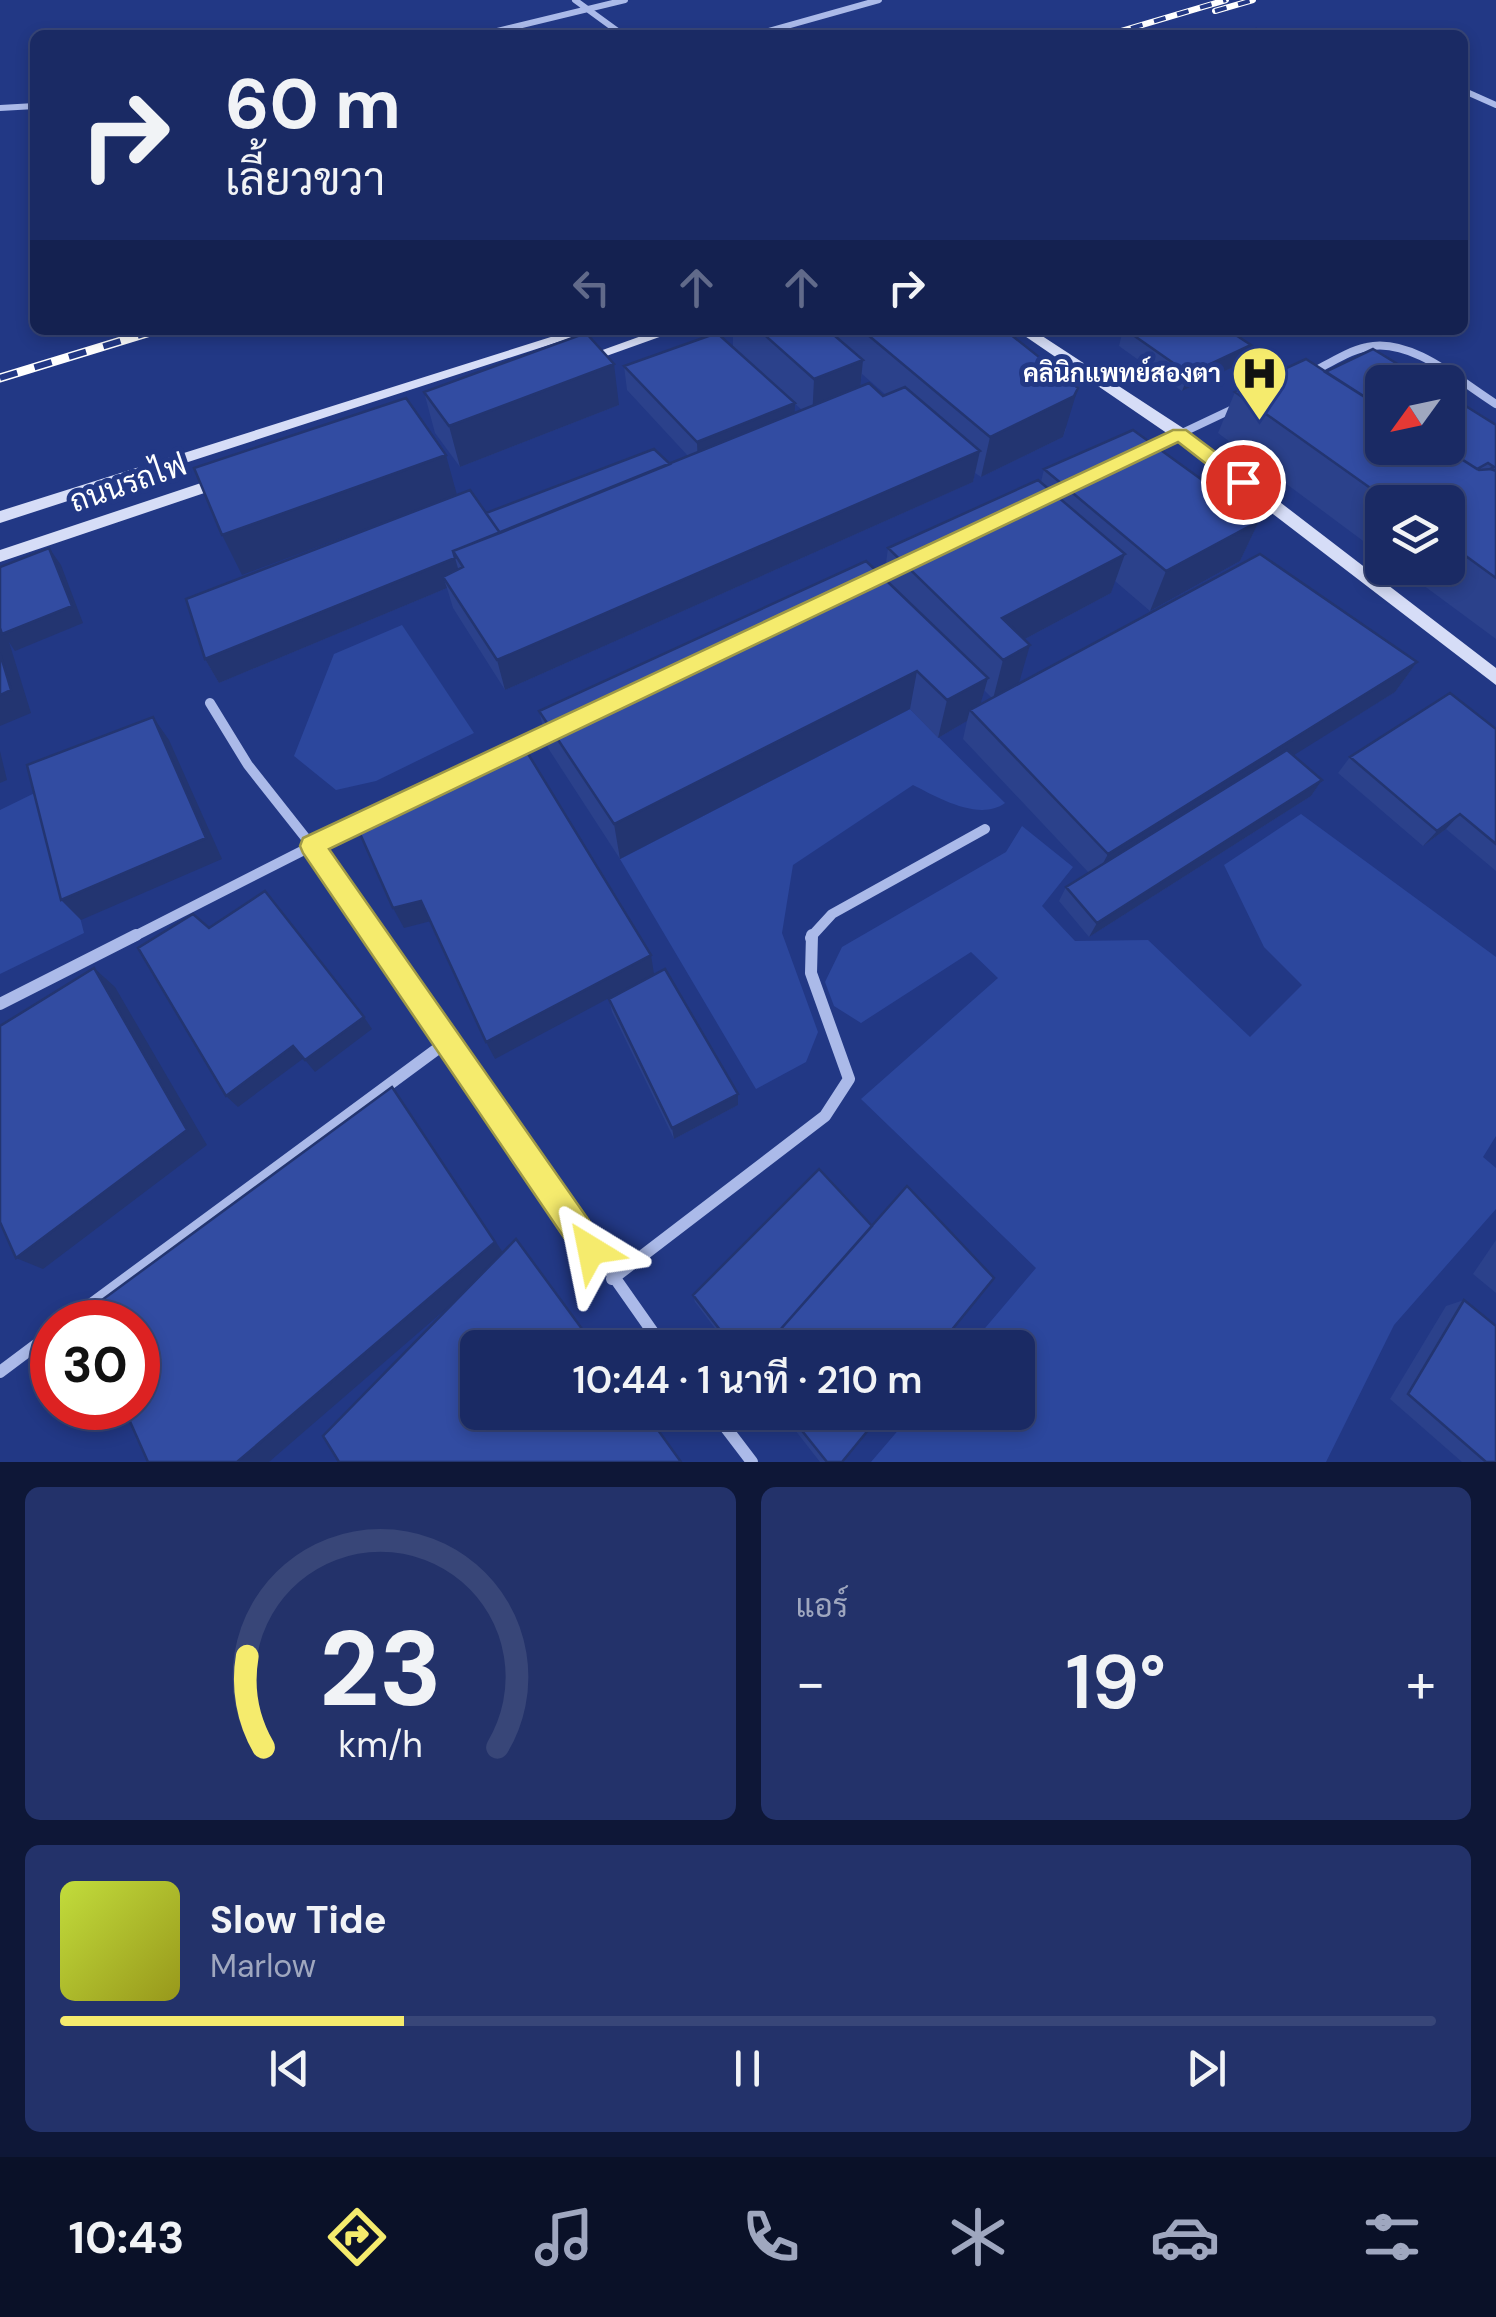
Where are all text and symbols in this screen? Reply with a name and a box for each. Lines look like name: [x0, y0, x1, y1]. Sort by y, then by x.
text: 60 m: [225, 59, 401, 150]
icon: right: [60, 70, 190, 200]
text: เลี้ยวขวา: [225, 150, 385, 209]
icon: left: [564, 260, 619, 315]
icon: ahead: [669, 260, 724, 315]
icon: ahead: [774, 260, 829, 315]
icon: right: [879, 260, 934, 315]
hospital icon: คลินิกแพทย์สองตา: [1230, 343, 1290, 422]
place label: คลินิกแพทย์สองตา: [1023, 356, 1221, 390]
north arrow: [1365, 365, 1465, 465]
map controls: [1365, 365, 1465, 585]
pin: [1201, 440, 1286, 525]
street label: ถนนรถไฟ: [64, 445, 192, 521]
icon: arrive: [1216, 455, 1271, 510]
button: layers: [1365, 485, 1465, 585]
position arrow: [539, 1198, 643, 1302]
speed limit sign: 30: [30, 1300, 160, 1430]
text: 10:44 · 1 นาที · 210 m: [572, 1355, 923, 1405]
text: แอร์: [796, 1585, 848, 1627]
text: 23: [319, 1602, 442, 1737]
text: 19°: [1066, 1634, 1166, 1731]
text: −: [796, 1647, 826, 1719]
text: +: [1406, 1647, 1436, 1719]
text: km/h: [338, 1722, 422, 1768]
text: Slow Tide: [210, 1895, 387, 1945]
text: Marlow: [210, 1945, 316, 1987]
icon: previous: [262, 2041, 317, 2096]
icon: pause: [720, 2041, 775, 2096]
icon: next: [1179, 2041, 1234, 2096]
icon: directions: [322, 2202, 392, 2272]
icon: music: [529, 2202, 599, 2272]
icon: phone: [736, 2202, 806, 2272]
icon: climate: [943, 2202, 1013, 2272]
icon: car: [1150, 2202, 1220, 2272]
icon: filters: [1357, 2202, 1427, 2272]
text: 10:43: [69, 2208, 184, 2267]

